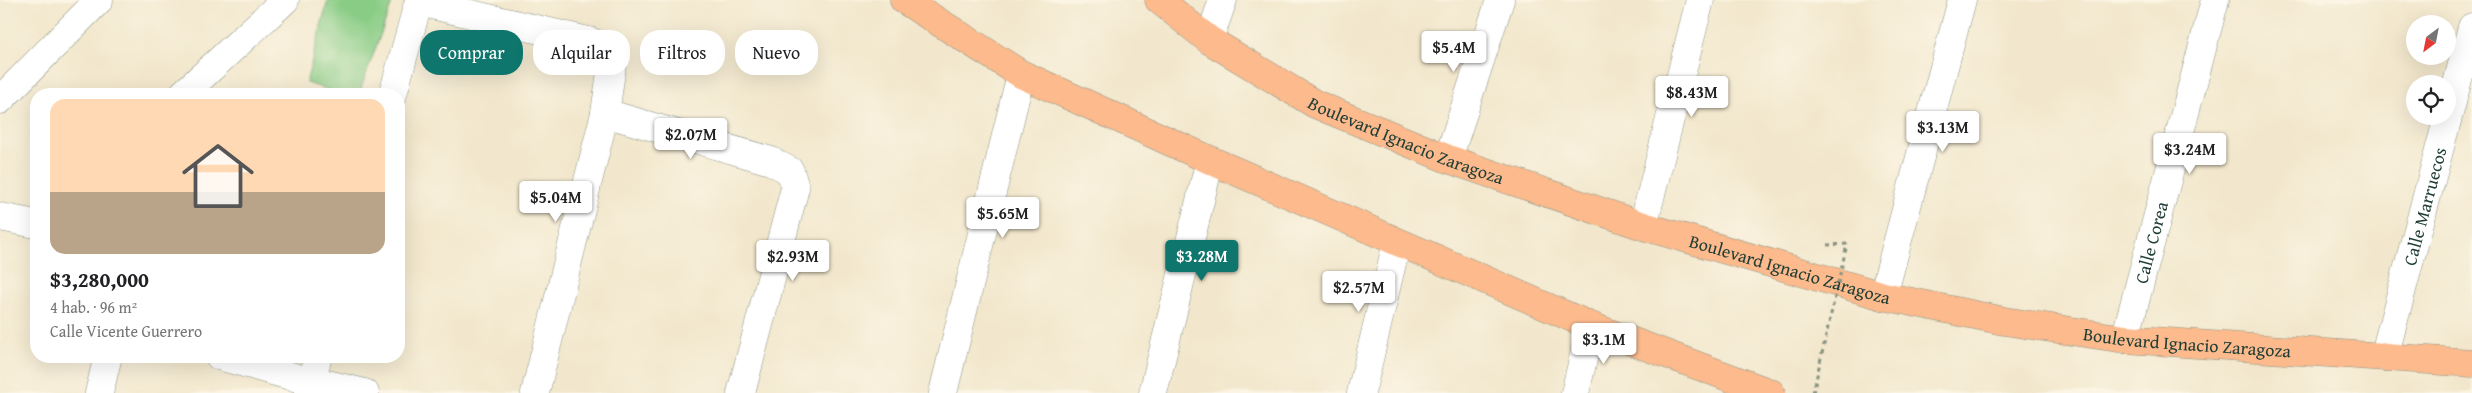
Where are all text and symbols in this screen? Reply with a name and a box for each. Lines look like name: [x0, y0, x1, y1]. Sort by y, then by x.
north arrow: [2406, 15, 2456, 65]
map controls: [2406, 15, 2456, 125]
chip: Comprar: [420, 30, 523, 75]
chip: Alquilar: [533, 30, 630, 75]
chip: Filtros: [640, 30, 725, 75]
chip: Nuevo: [735, 30, 818, 75]
pin: $5.4M: [1419, 30, 1489, 73]
text: $5.4M: [1432, 35, 1476, 59]
button: locate: [2406, 75, 2456, 125]
pin: $8.43M: [1651, 76, 1733, 118]
text: $8.43M: [1666, 80, 1718, 104]
street label: Boulevard Ignacio Zaragoza: [1303, 89, 1508, 191]
pin: $3.13M: [1902, 110, 1984, 153]
text: $3.13M: [1917, 115, 1969, 139]
pin: $2.07M: [650, 118, 732, 160]
text: $2.07M: [665, 122, 717, 146]
icon: home: [173, 131, 263, 221]
pin: $3.24M: [2149, 132, 2231, 175]
text: $3.24M: [2164, 137, 2216, 161]
street label: Calle Marruecos: [2395, 144, 2453, 268]
pin: $5.04M: [515, 180, 597, 223]
text: $5.04M: [530, 185, 582, 209]
pin: $5.65M: [962, 196, 1044, 239]
street label: Calle Corea: [2127, 198, 2175, 286]
text: $5.65M: [977, 201, 1029, 225]
street label: Boulevard Ignacio Zaragoza: [1686, 227, 1893, 311]
pin: $2.93M: [752, 240, 834, 282]
pin: $3.28M: [1161, 240, 1243, 282]
text: $2.93M: [767, 244, 819, 268]
text: $3.28M: [1176, 244, 1228, 268]
text: $3,280,000: [50, 264, 149, 295]
pin: $2.57M: [1318, 270, 1400, 313]
text: $2.57M: [1333, 275, 1385, 299]
text: 4 hab. · 96 m²: [50, 295, 137, 319]
text: Calle Vicente Guerrero: [50, 319, 202, 343]
street label: Boulevard Ignacio Zaragoza: [2081, 319, 2292, 364]
pin: $3.1M: [1569, 322, 1639, 365]
text: $3.1M: [1582, 327, 1626, 351]

